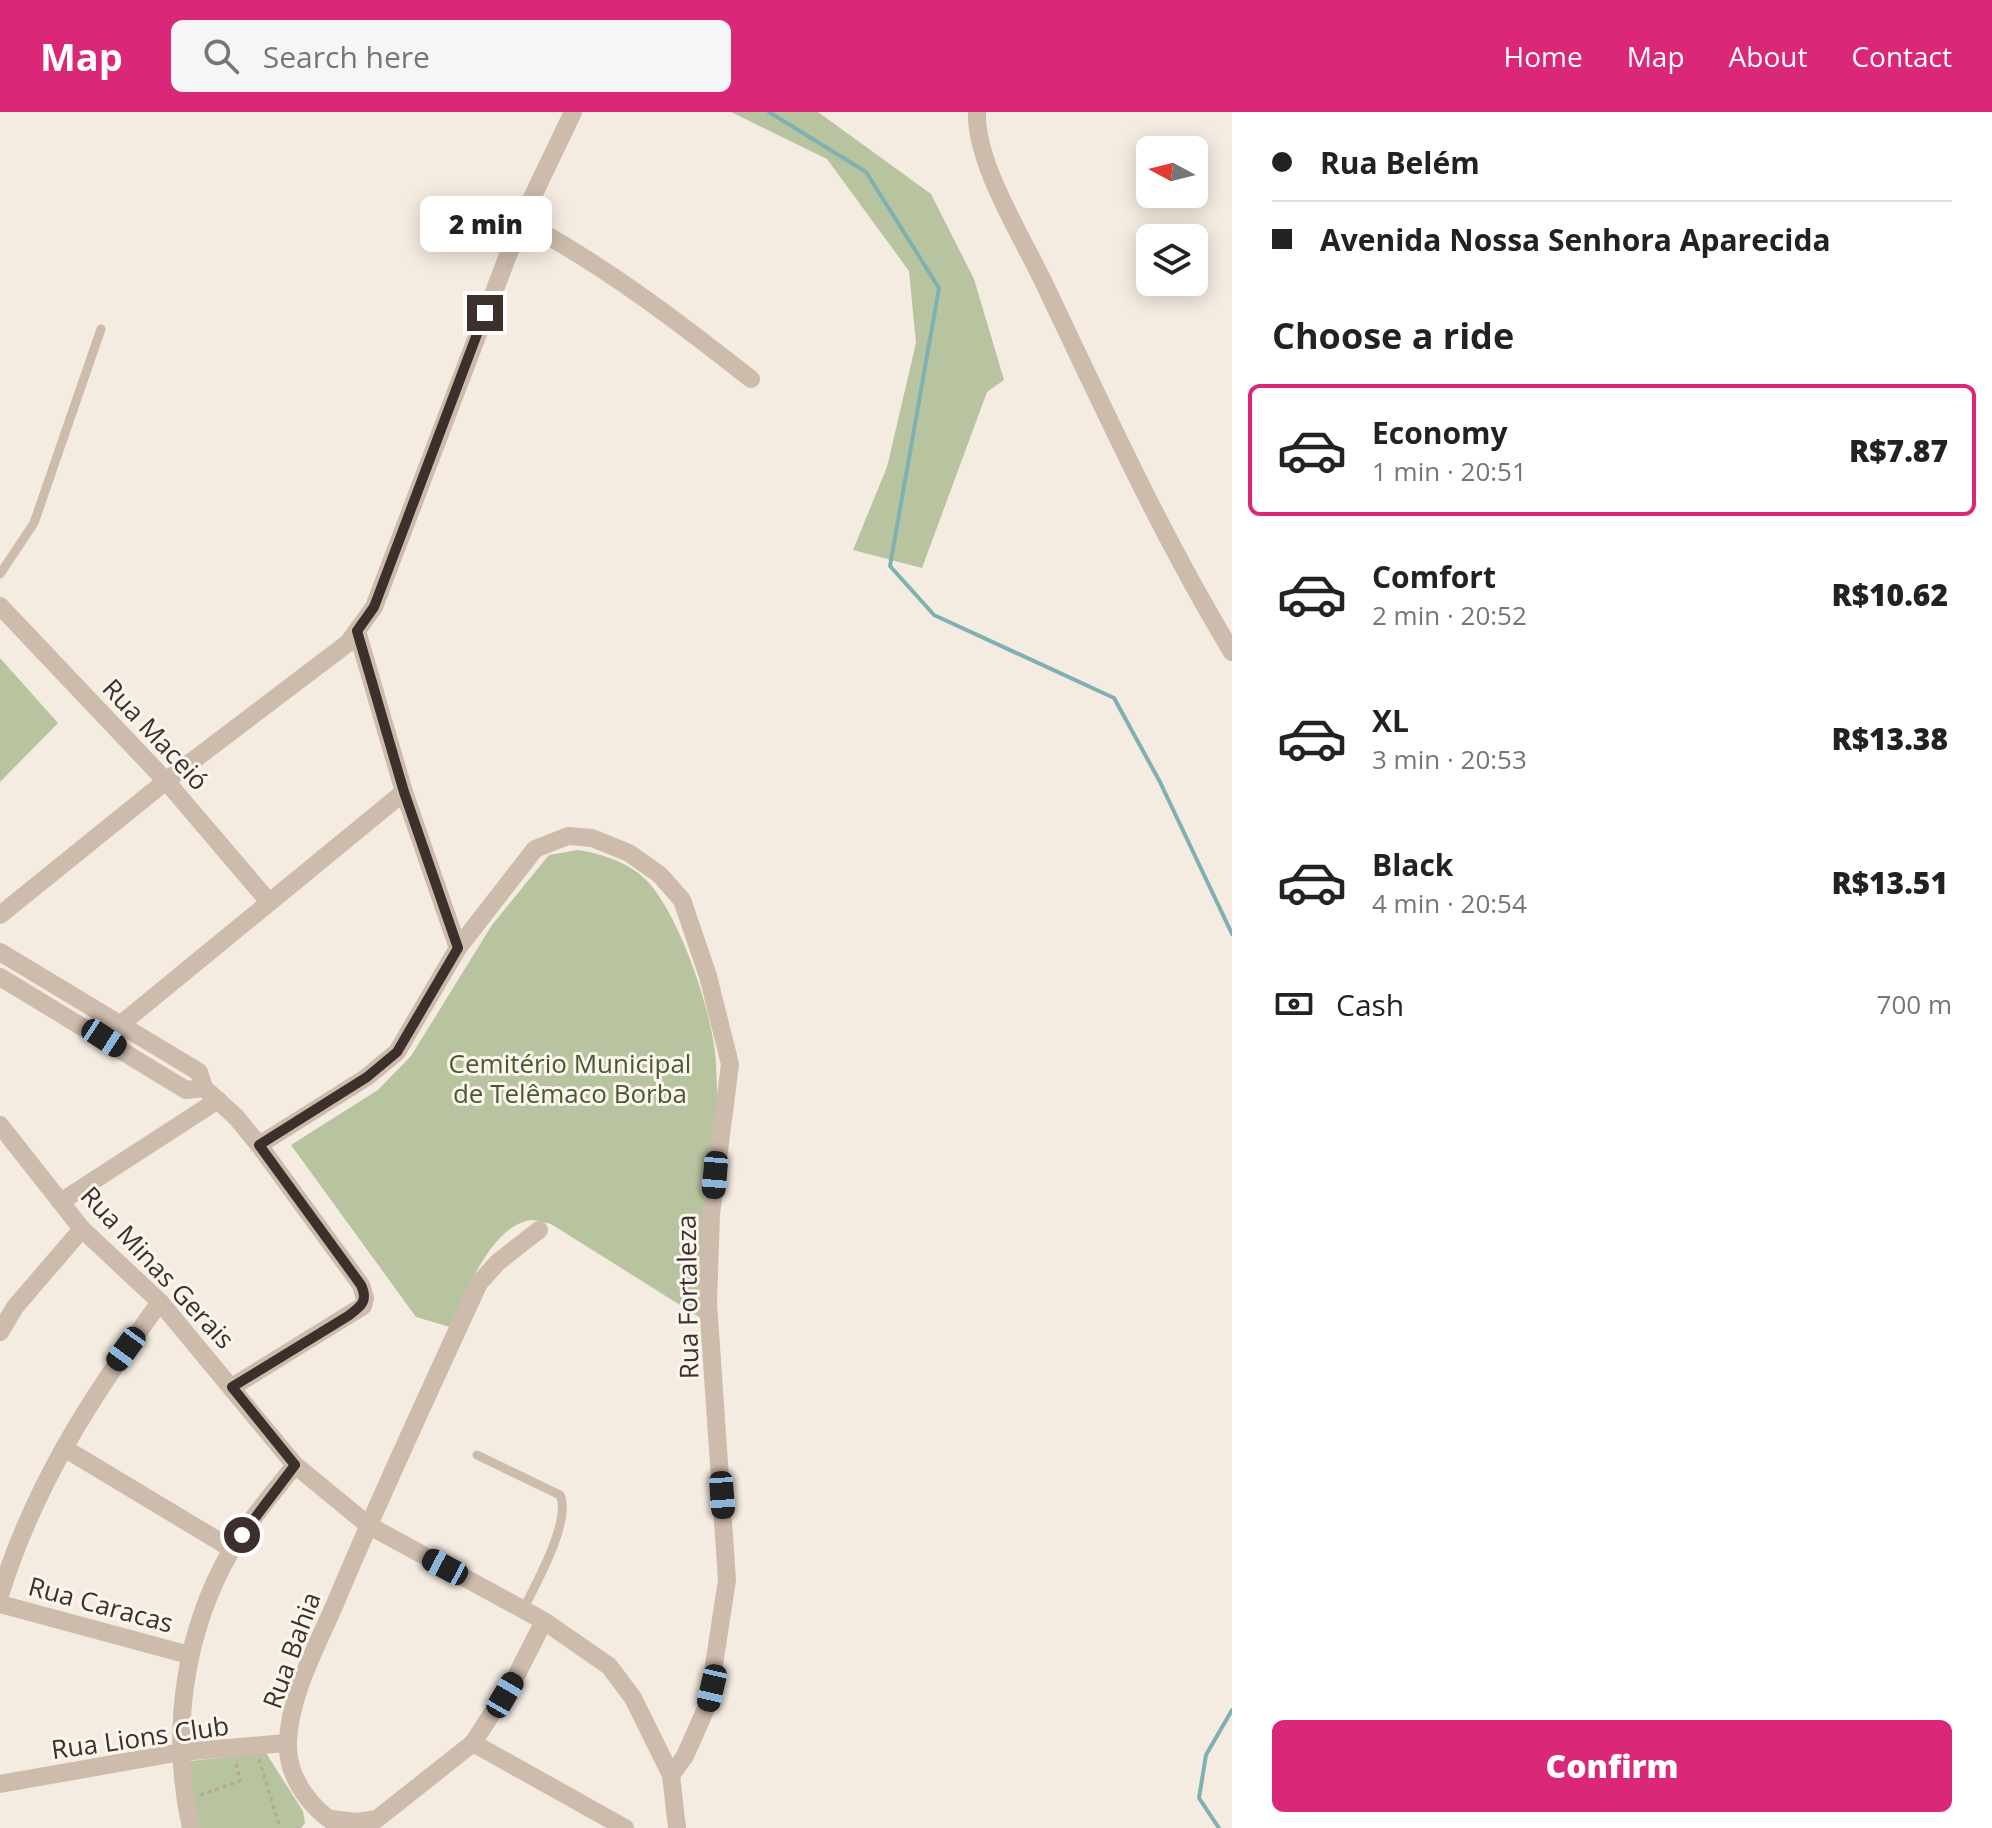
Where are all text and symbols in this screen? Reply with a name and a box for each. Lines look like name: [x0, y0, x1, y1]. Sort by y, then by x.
search box: [171, 20, 731, 92]
text: Map: [40, 30, 123, 82]
icon: search: [199, 34, 243, 78]
text: Search here: [263, 36, 430, 77]
text: Home: [1504, 37, 1583, 75]
text: Map: [1627, 37, 1685, 75]
text: About: [1729, 37, 1807, 75]
text: Contact: [1851, 37, 1952, 75]
north arrow: [1136, 136, 1208, 208]
map controls: [1136, 136, 1208, 296]
text: Rua Belém: [1320, 142, 1480, 183]
callout: 2 min: [419, 197, 551, 253]
text: 2 min: [449, 206, 523, 242]
text: Avenida Nossa Senhora Aparecida: [1320, 219, 1831, 260]
button: layers: [1136, 224, 1208, 296]
route end: [467, 295, 503, 331]
text: Choose a ride: [1272, 311, 1514, 360]
text: Economy: [1372, 412, 1508, 453]
icon: car: [1276, 414, 1348, 486]
text: R$7.87: [1849, 430, 1948, 471]
text: 1 min · 20:51: [1372, 453, 1527, 489]
text: Comfort: [1372, 556, 1496, 597]
icon: car: [1276, 558, 1348, 630]
text: R$10.62: [1831, 574, 1948, 615]
text: 2 min · 20:52: [1372, 597, 1527, 633]
street label: Rua Maceió: [95, 670, 217, 798]
text: XL: [1372, 700, 1409, 741]
icon: car: [1276, 702, 1348, 774]
text: R$13.38: [1831, 718, 1948, 759]
text: 3 min · 20:53: [1372, 741, 1527, 777]
text: Black: [1372, 844, 1453, 885]
icon: car: [1276, 846, 1348, 918]
text: R$13.51: [1831, 862, 1948, 903]
text: 4 min · 20:54: [1372, 885, 1527, 921]
icon: cash: [1272, 982, 1316, 1026]
text: Cash: [1336, 984, 1404, 1025]
text: 700 m: [1877, 986, 1952, 1022]
car: [77, 1015, 131, 1061]
park label: Cemitério Municipal de Telêmaco Borba: [449, 1045, 691, 1111]
car: [701, 1150, 729, 1200]
street label: Rua Minas Gerais: [73, 1178, 243, 1356]
street label: Rua Fortaleza: [668, 1214, 706, 1380]
car: [102, 1323, 150, 1375]
car: [708, 1470, 736, 1520]
route start: [224, 1517, 260, 1553]
car: [418, 1545, 472, 1589]
street label: Rua Caracas: [25, 1567, 177, 1641]
street label: Rua Bahia: [253, 1587, 329, 1713]
car: [695, 1662, 729, 1714]
car: [483, 1668, 527, 1722]
street label: Rua Lions Club: [49, 1707, 231, 1767]
button: Confirm: [1272, 1720, 1952, 1812]

